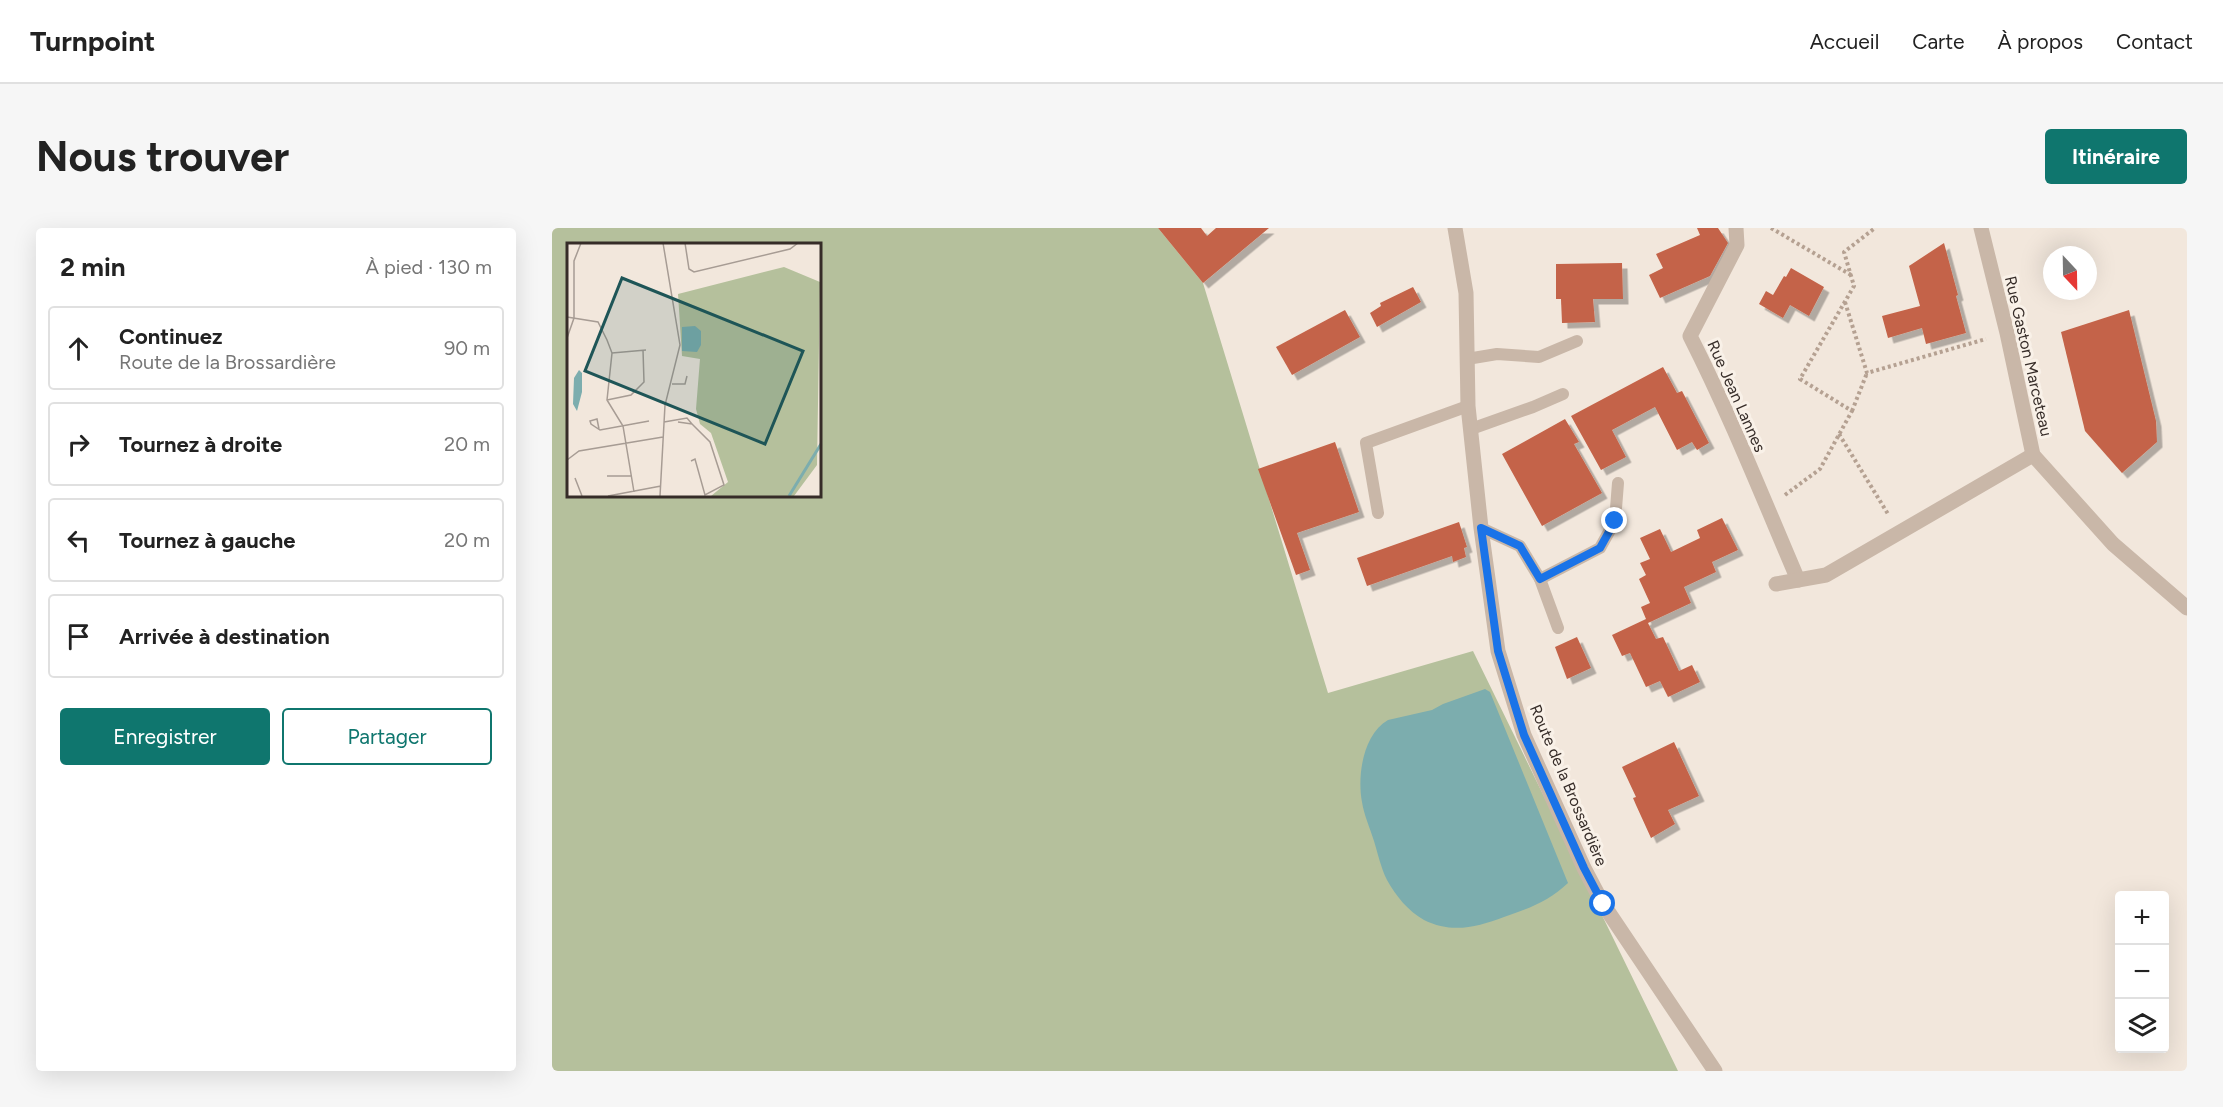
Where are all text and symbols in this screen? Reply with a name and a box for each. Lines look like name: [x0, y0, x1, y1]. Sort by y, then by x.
text: Turnpoint: [30, 24, 155, 58]
text: Accueil: [1810, 29, 1879, 54]
text: Carte: [1912, 29, 1965, 54]
text: À propos: [1998, 29, 2083, 54]
text: Contact: [2116, 29, 2193, 54]
button: Itinéraire: [2045, 129, 2187, 184]
text: Nous trouver: [36, 131, 289, 182]
inset map: [567, 243, 820, 496]
north arrow: [2043, 246, 2097, 300]
text: 2 min: [60, 251, 126, 283]
text: À pied · 130 m: [366, 255, 492, 279]
street label: Rue Gaston Marceteau: [2001, 274, 2056, 438]
text: Continuez: [119, 323, 223, 350]
icon: ahead: [62, 332, 95, 365]
text: 90 m: [444, 336, 490, 360]
street label: Rue Jean Lannes: [1703, 337, 1770, 455]
text: Route de la Brossardière: [119, 350, 336, 374]
icon: right: [62, 428, 95, 461]
text: Tournez à droite: [119, 431, 282, 458]
text: 20 m: [444, 432, 490, 456]
route end: [1601, 507, 1627, 533]
icon: left: [62, 524, 95, 557]
text: Tournez à gauche: [119, 527, 295, 554]
text: 20 m: [444, 528, 490, 552]
icon: arrive: [62, 620, 95, 653]
text: Arrivée à destination: [119, 623, 330, 650]
street label: Route de la Brossardière: [1526, 702, 1611, 869]
button: Enregistrer: [60, 708, 270, 765]
button: Partager: [282, 708, 492, 765]
route start: [1589, 890, 1615, 916]
map controls: [2115, 891, 2169, 1053]
button: +: [2115, 891, 2169, 945]
button: −: [2115, 945, 2169, 999]
button: layers: [2115, 999, 2169, 1053]

